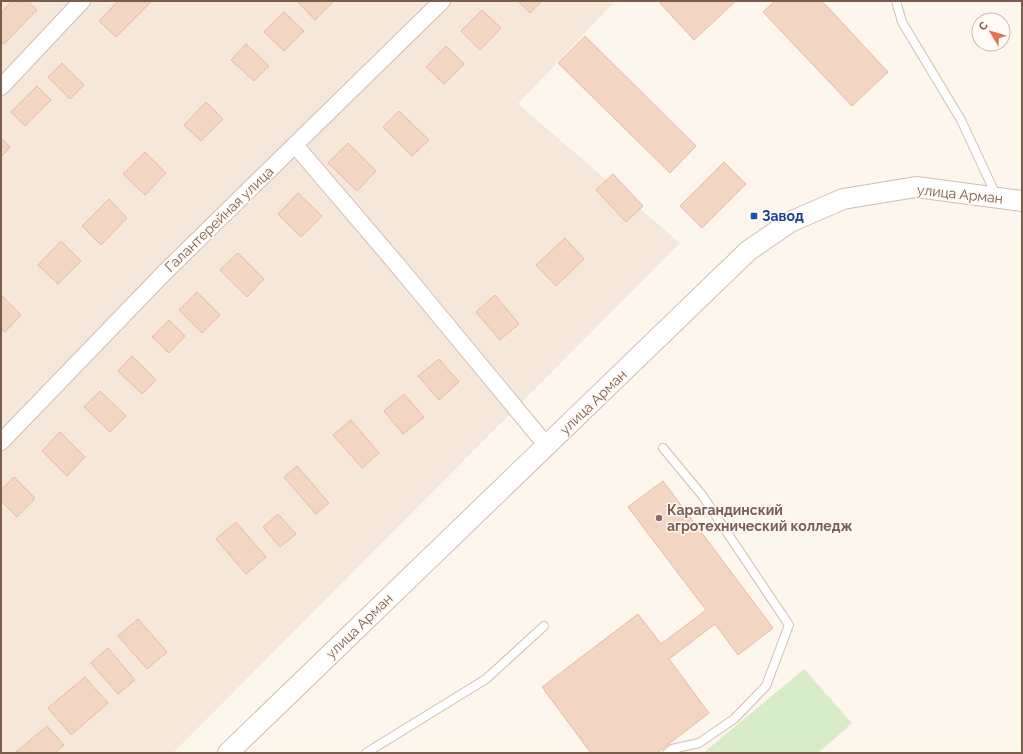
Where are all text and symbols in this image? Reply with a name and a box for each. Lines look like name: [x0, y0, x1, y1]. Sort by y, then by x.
north arrow: [971, 12, 1011, 52]
text: С: [976, 19, 991, 33]
street label: Галантерейная улица: [161, 163, 277, 275]
street label: улица Арман: [916, 182, 1004, 206]
place label: Завод: [762, 208, 804, 224]
marker: Завод: [749, 211, 759, 221]
street label: улица Арман: [556, 366, 630, 438]
place label: Карагандинский агротехнический колледж: [667, 502, 853, 534]
marker: Карагандинский агротехнический колледж: [654, 513, 664, 523]
street label: улица Арман: [322, 590, 396, 662]

